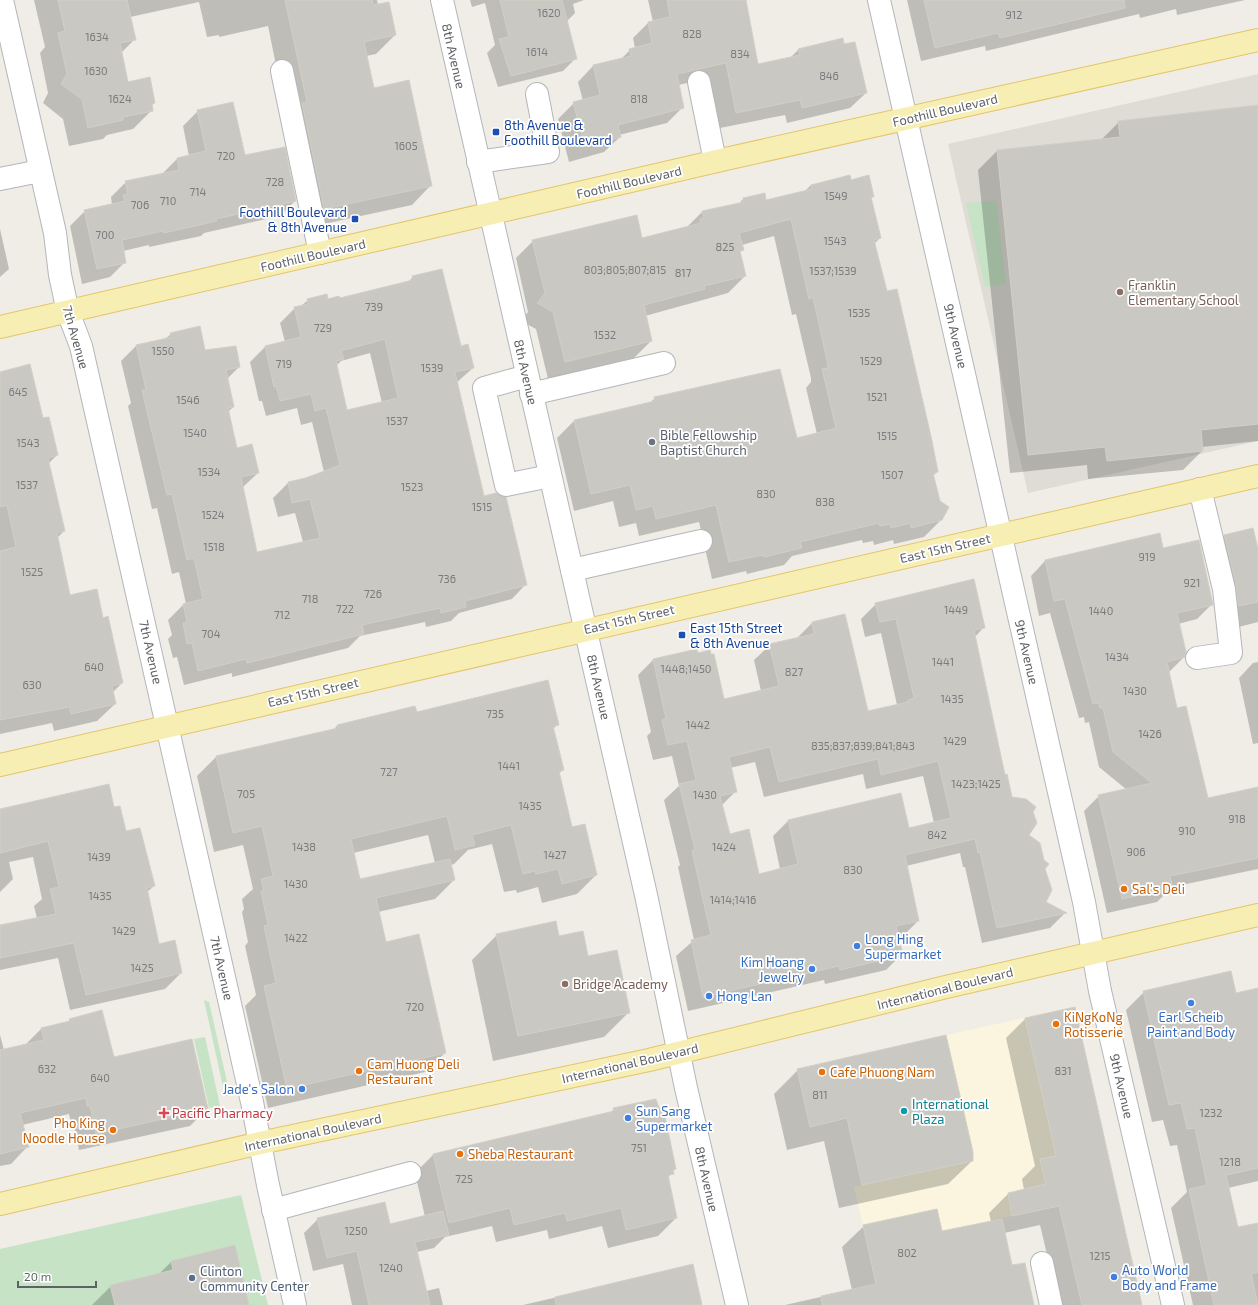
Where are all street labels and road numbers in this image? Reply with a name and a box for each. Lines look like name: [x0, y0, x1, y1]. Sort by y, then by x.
street label: 8th Avenue: [439, 22, 469, 90]
street label: Foothill Boulevard: [891, 90, 999, 130]
street label: Foothill Boulevard: [575, 162, 683, 202]
street label: Foothill Boulevard: [259, 235, 367, 275]
street label: 9th Avenue: [941, 302, 971, 370]
street label: 7th Avenue: [59, 303, 93, 371]
street label: 8th Avenue: [511, 338, 541, 406]
street label: East 15th Street: [898, 530, 992, 566]
street label: East 15th Street: [582, 601, 676, 637]
street label: 7th Avenue: [136, 618, 166, 686]
street label: 9th Avenue: [1012, 618, 1042, 686]
street label: 8th Avenue: [584, 653, 614, 721]
street label: East 15th Street: [266, 674, 360, 710]
street label: 7th Avenue: [207, 934, 237, 1002]
street label: International Boulevard: [875, 963, 1015, 1013]
street label: International Boulevard: [560, 1039, 700, 1087]
street label: 9th Avenue: [1107, 1052, 1137, 1120]
street label: International Boulevard: [243, 1110, 383, 1154]
street label: 8th Avenue: [692, 1145, 722, 1213]

